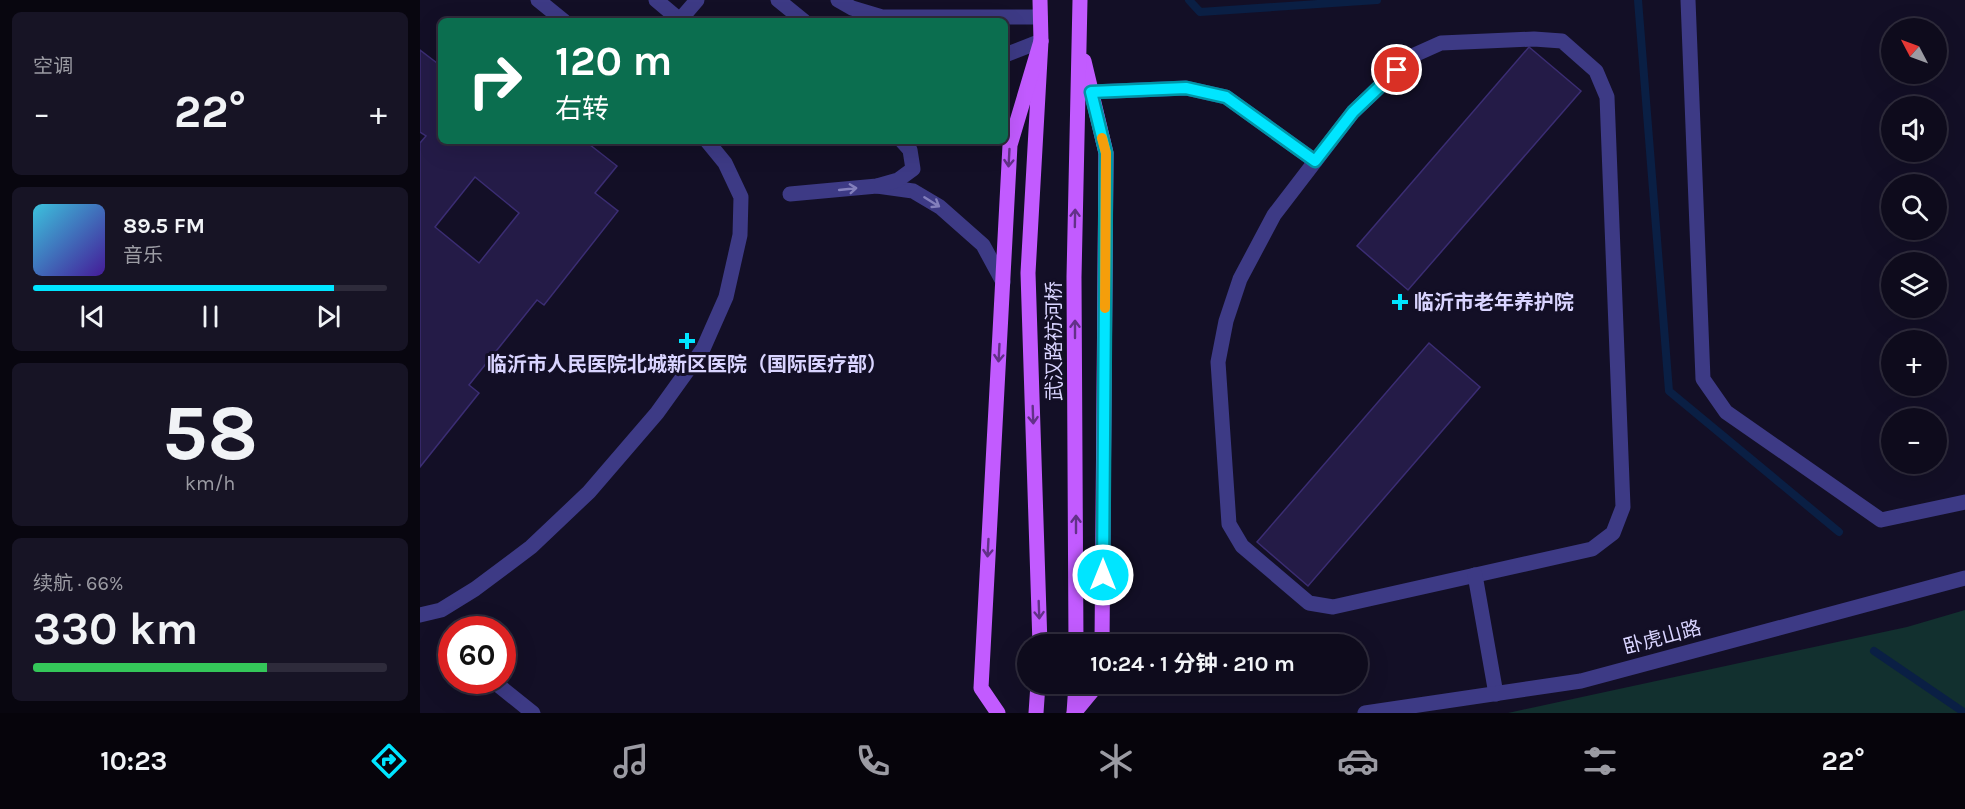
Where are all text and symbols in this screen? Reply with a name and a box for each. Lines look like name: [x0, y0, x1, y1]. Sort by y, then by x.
north arrow: [1881, 18, 1947, 84]
map controls: [1881, 18, 1947, 474]
text: 120 m: [555, 36, 672, 86]
icon: right: [456, 42, 534, 120]
pin: [1371, 44, 1422, 95]
icon: arrive: [1380, 53, 1413, 86]
text: 空调: [33, 55, 73, 78]
text: 22°: [174, 86, 246, 138]
text: 右转: [555, 93, 609, 125]
text: −: [33, 94, 50, 132]
text: +: [370, 94, 387, 132]
button: sound: [1881, 96, 1947, 162]
one-way arrow: [1004, 148, 1015, 168]
button: search: [1881, 174, 1947, 240]
one-way arrow: [838, 183, 858, 194]
one-way arrow: [923, 197, 940, 209]
one-way arrow: [1070, 209, 1081, 229]
text: 89.5 FM: [123, 213, 205, 239]
text: 音乐: [123, 244, 163, 267]
button: layers: [1881, 252, 1947, 318]
street label: 武汉路祊河桥: [1043, 281, 1066, 401]
place label: 临沂市老年养护院: [1414, 291, 1574, 314]
marker: 临沂市老年养护院: [1391, 293, 1409, 311]
icon: previous: [76, 300, 109, 333]
icon: pause: [194, 300, 227, 333]
icon: next: [312, 300, 345, 333]
one-way arrow: [1069, 319, 1081, 339]
button: +: [1881, 330, 1947, 396]
marker: 临沂市人民医院北城新区医院（国际医疗部）: [678, 332, 696, 350]
one-way arrow: [993, 342, 1004, 362]
place label: 临沂市人民医院北城新区医院（国际医疗部）: [487, 353, 887, 376]
text: 58: [162, 387, 258, 479]
one-way arrow: [1027, 405, 1038, 425]
button: −: [1881, 408, 1947, 474]
text: km/h: [185, 472, 235, 495]
one-way arrow: [1070, 514, 1081, 534]
one-way arrow: [983, 537, 994, 557]
position arrow: [1071, 543, 1135, 607]
text: 续航 · 66%: [33, 572, 123, 595]
one-way arrow: [1033, 600, 1044, 620]
text: 330 km: [33, 603, 198, 655]
speed limit sign: 60: [438, 616, 516, 694]
street label: 卧虎山路: [1621, 616, 1704, 659]
text: 10:24 · 1 分钟 · 210 m: [1090, 651, 1295, 677]
icon: directions: [368, 740, 410, 782]
icon: music: [610, 740, 652, 782]
icon: phone: [852, 740, 894, 782]
icon: climate: [1095, 740, 1137, 782]
icon: car: [1337, 740, 1379, 782]
icon: filters: [1579, 740, 1621, 782]
text: 10:23: [100, 745, 167, 777]
text: 22°: [1822, 745, 1865, 777]

